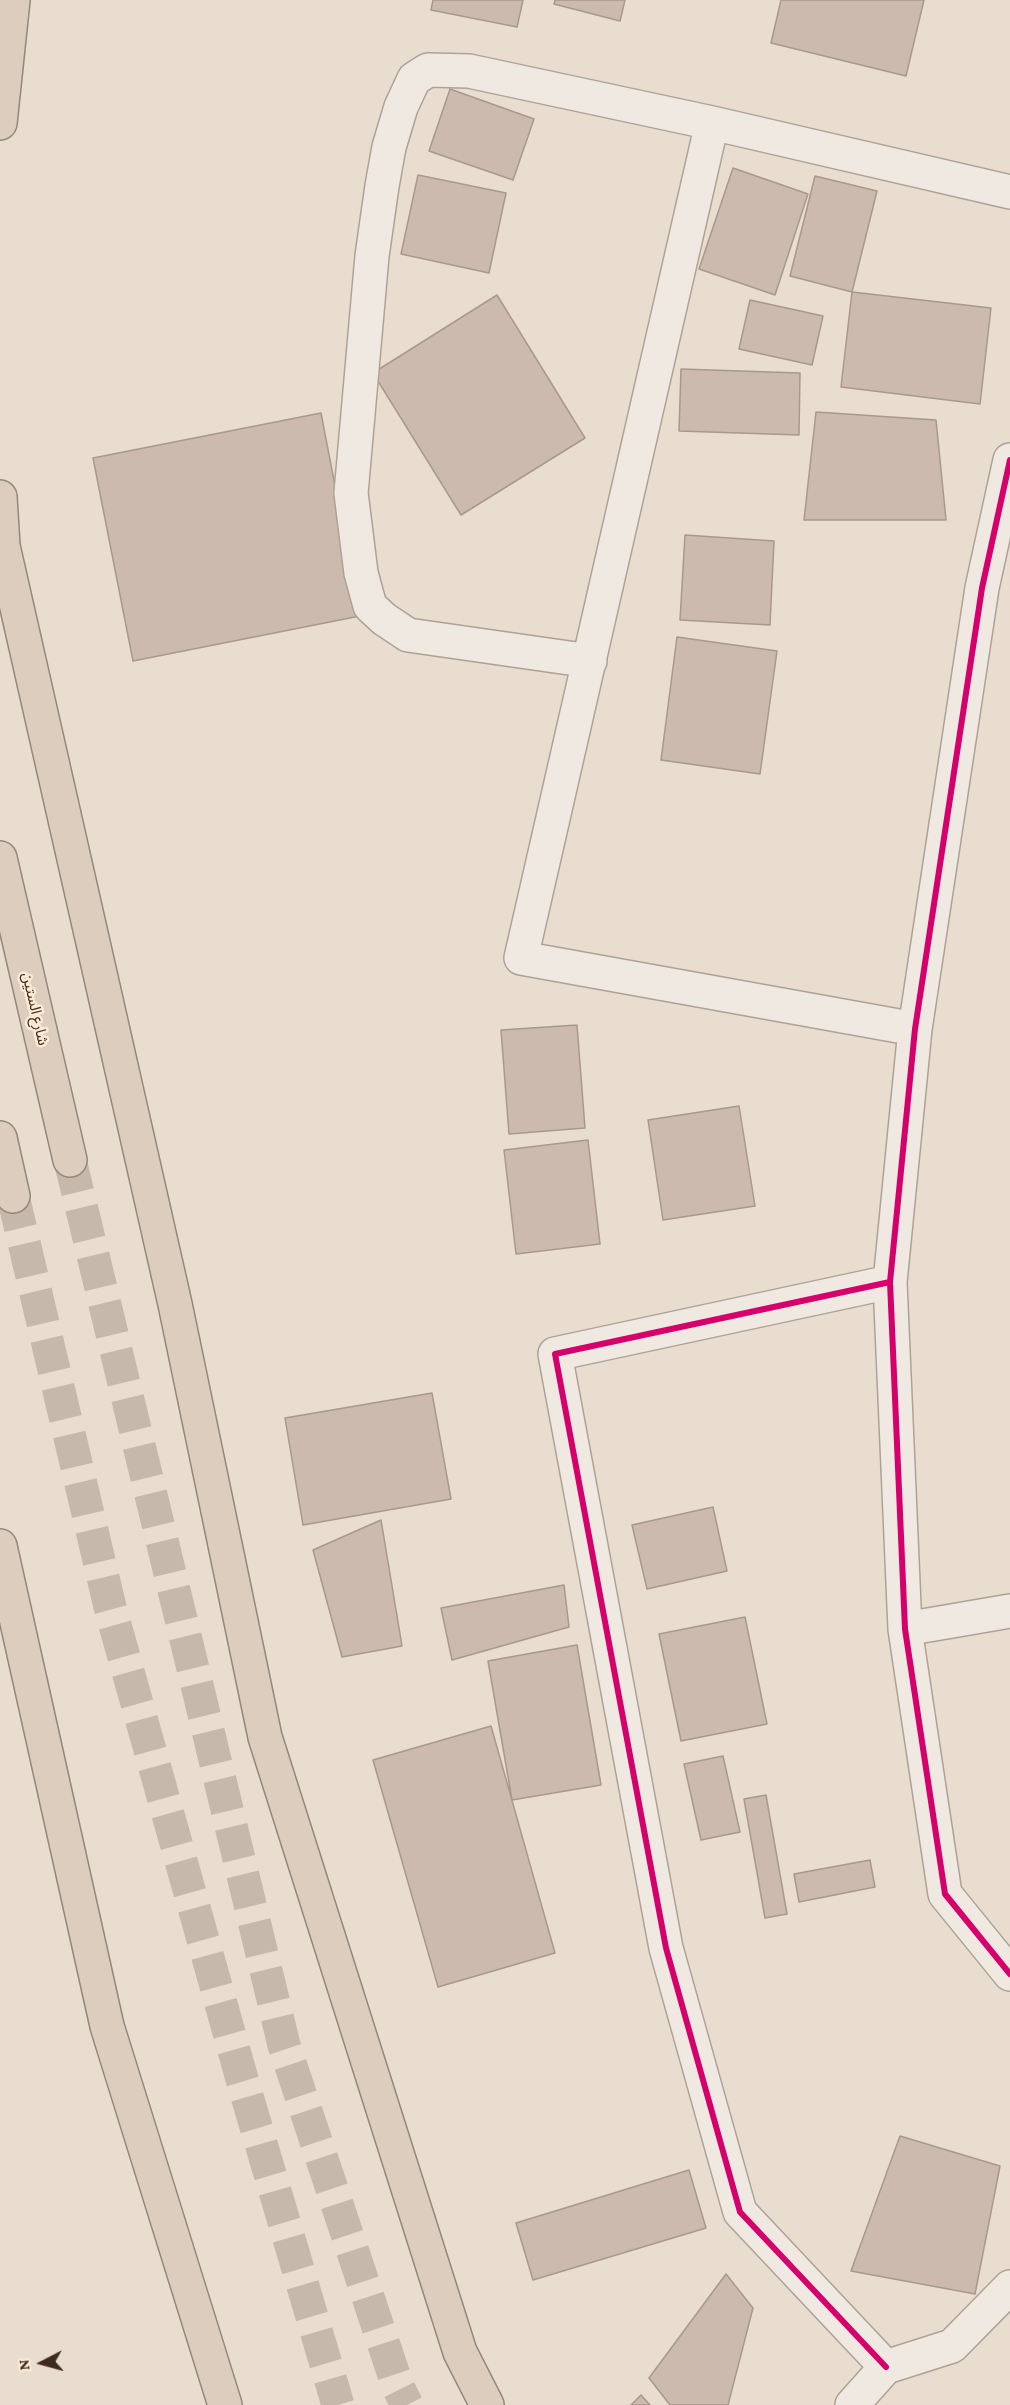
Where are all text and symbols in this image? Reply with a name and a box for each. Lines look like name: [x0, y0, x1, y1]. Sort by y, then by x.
street label: شارع الستين: [18, 971, 52, 1047]
north arrow: [12, 2333, 72, 2393]
text: N: [15, 2359, 33, 2371]

